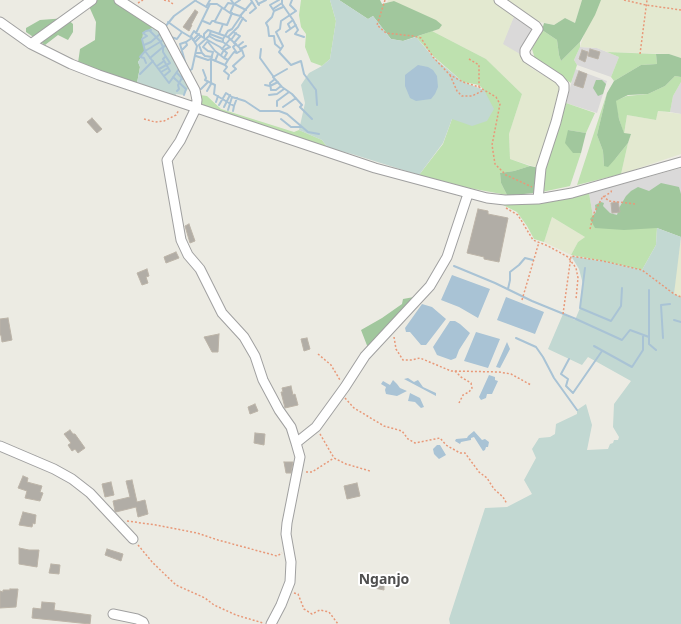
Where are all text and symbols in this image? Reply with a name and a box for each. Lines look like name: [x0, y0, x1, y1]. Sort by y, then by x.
district label: Nganjo: [359, 572, 409, 588]

